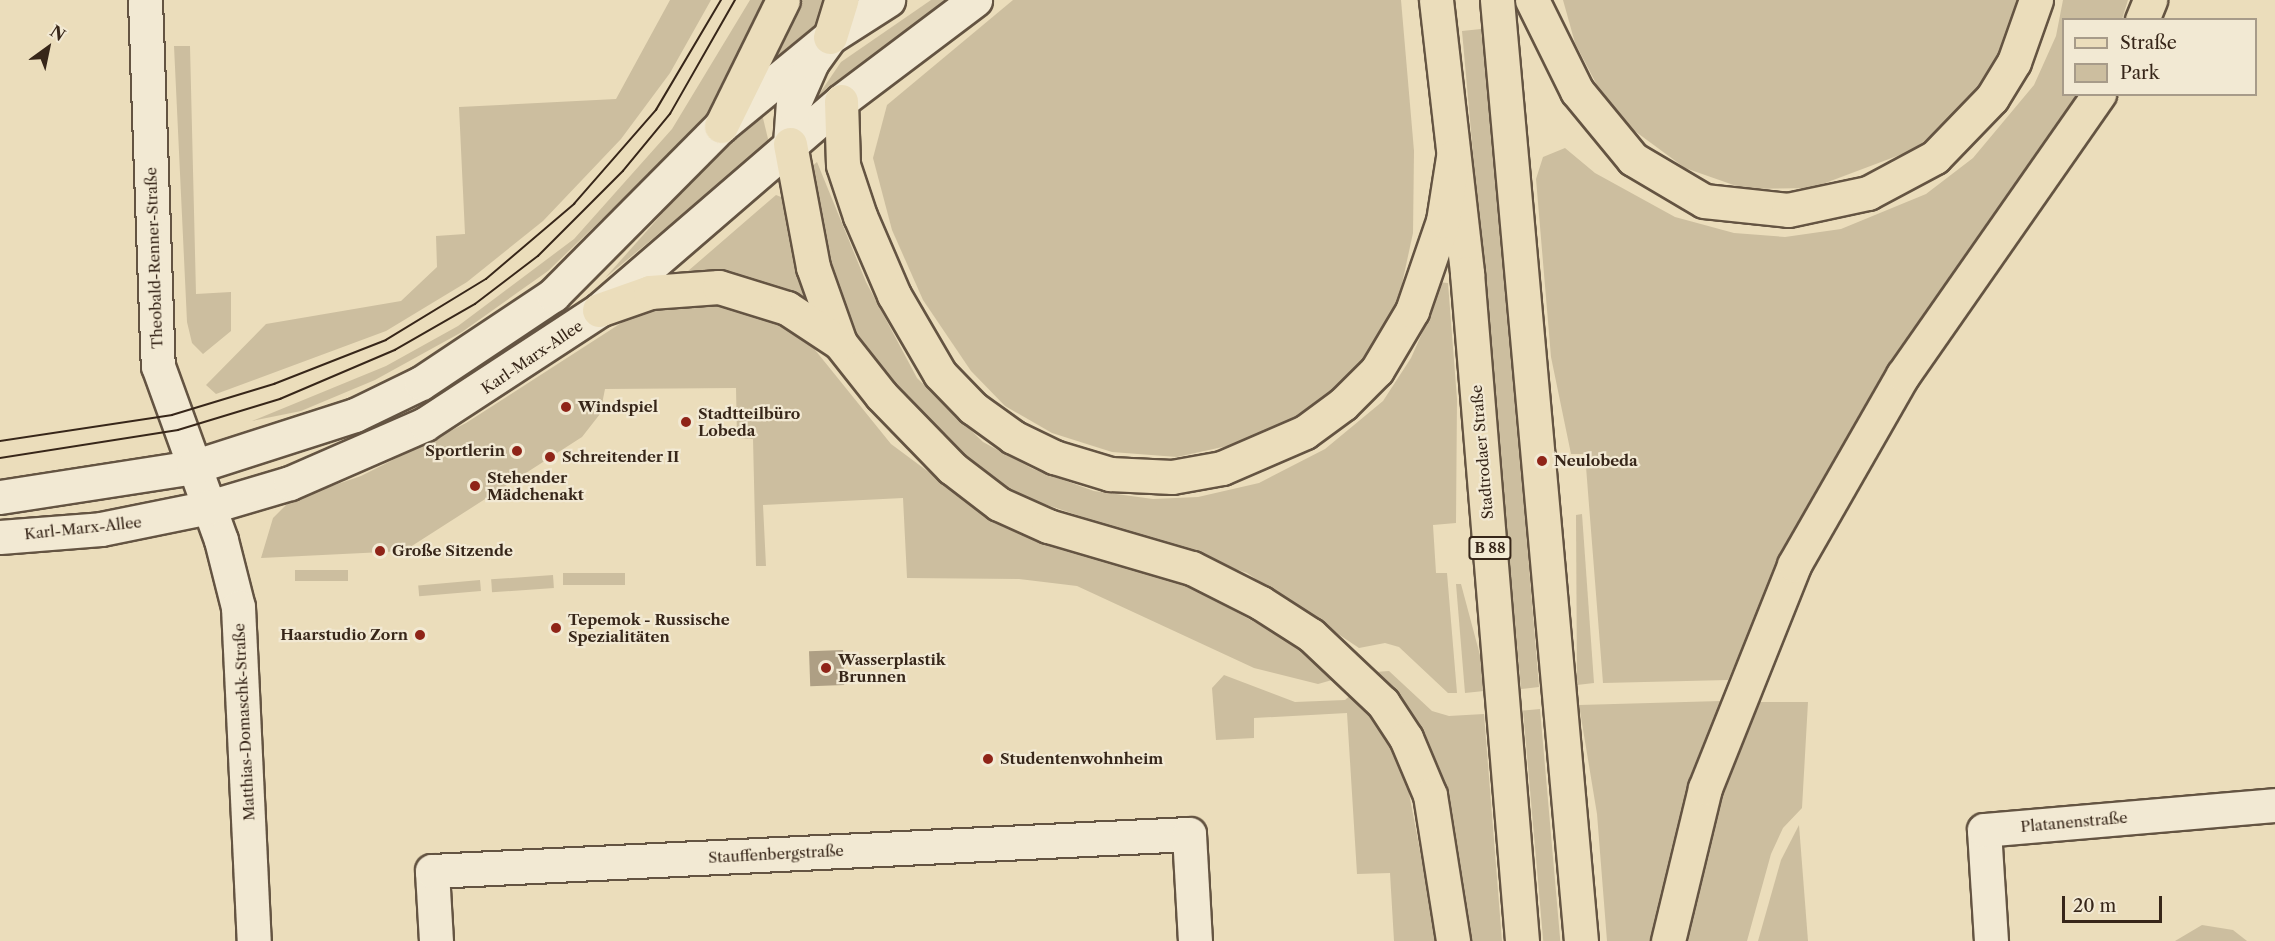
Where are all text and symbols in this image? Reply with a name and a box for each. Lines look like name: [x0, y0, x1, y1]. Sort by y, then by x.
north arrow: [18, 18, 78, 78]
legend: [2062, 18, 2257, 96]
text: N: [47, 21, 69, 45]
text: Straße: [2120, 32, 2177, 54]
text: Park: [2120, 62, 2159, 84]
street label: Theobald-Renner-Straße: [142, 167, 166, 349]
street label: Karl-Marx-Allee: [478, 317, 586, 397]
street label: Stadtrodaer Straße: [1467, 384, 1497, 520]
place label: Windspiel: [578, 398, 658, 416]
marker: Windspiel: [559, 400, 573, 414]
place label: Stadtteilbüro Lobeda: [698, 404, 800, 439]
marker: Stadtteilbüro Lobeda: [679, 415, 693, 429]
place label: Sportlerin: [425, 442, 505, 460]
marker: Sportlerin: [510, 444, 524, 458]
place label: Schreitender II: [562, 448, 680, 466]
marker: Schreitender II: [543, 450, 557, 464]
place label: Neulobeda: [1554, 452, 1638, 470]
marker: Neulobeda: [1535, 454, 1549, 468]
place label: Stehender Mädchenakt: [487, 468, 584, 503]
marker: Stehender Mädchenakt: [468, 479, 482, 493]
street label: Karl-Marx-Allee: [23, 513, 143, 543]
road number: B 88: [1468, 537, 1512, 559]
place label: Große Sitzende: [392, 542, 513, 560]
marker: Große Sitzende: [373, 544, 387, 558]
place label: Tepemok - Russische Spezialitäten: [568, 610, 730, 645]
marker: Tepemok - Russische Spezialitäten: [549, 621, 563, 635]
street label: Matthias-Domaschk-Straße: [230, 623, 258, 821]
place label: Haarstudio Zorn: [280, 626, 408, 644]
marker: Haarstudio Zorn: [413, 628, 427, 642]
place label: Wasserplastik Brunnen: [838, 650, 946, 685]
marker: Wasserplastik Brunnen: [819, 661, 833, 675]
place label: Studentenwohnheim: [1000, 750, 1163, 768]
marker: Studentenwohnheim: [981, 752, 995, 766]
street label: Platanenstraße: [2020, 808, 2128, 836]
street label: Stauffenbergstraße: [708, 841, 844, 867]
scale bar: [2065, 884, 2166, 922]
text: 20 m: [2073, 895, 2116, 917]

